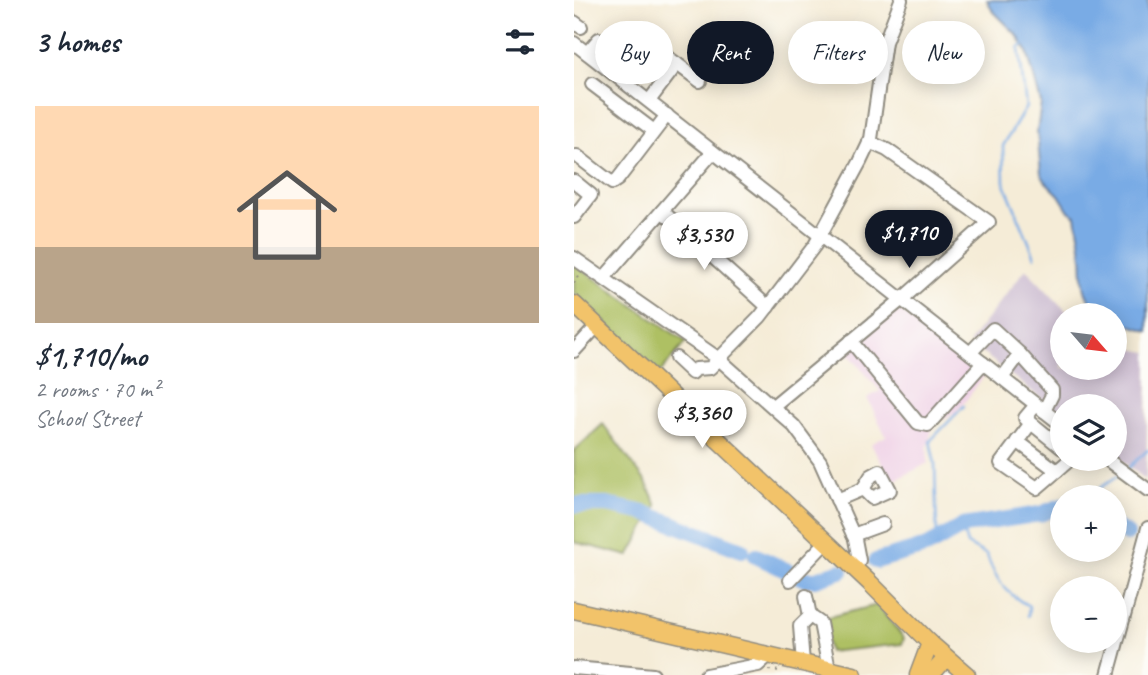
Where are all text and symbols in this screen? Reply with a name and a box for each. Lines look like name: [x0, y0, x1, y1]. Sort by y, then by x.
chip: Buy: [595, 21, 673, 84]
chip: Rent: [687, 21, 774, 84]
chip: Filters: [788, 21, 888, 84]
chip: New: [902, 21, 985, 84]
text: 3 homes: [35, 23, 120, 61]
icon: filters: [501, 23, 539, 61]
icon: home: [224, 152, 350, 278]
pin: $1,710: [852, 210, 966, 270]
pin: $3,530: [647, 212, 761, 272]
text: $1,710: [881, 218, 937, 247]
text: $3,530: [676, 220, 732, 249]
north arrow: [1050, 303, 1127, 380]
map controls: [1050, 303, 1127, 653]
text: $1,710/mo: [35, 337, 147, 375]
text: 2 rooms · 70 m²: [35, 375, 159, 404]
pin: $3,360: [645, 391, 759, 450]
button: layers: [1050, 394, 1127, 471]
text: $3,360: [674, 398, 730, 427]
text: School Street: [35, 404, 140, 433]
button: +: [1050, 485, 1127, 562]
button: −: [1050, 576, 1127, 653]

